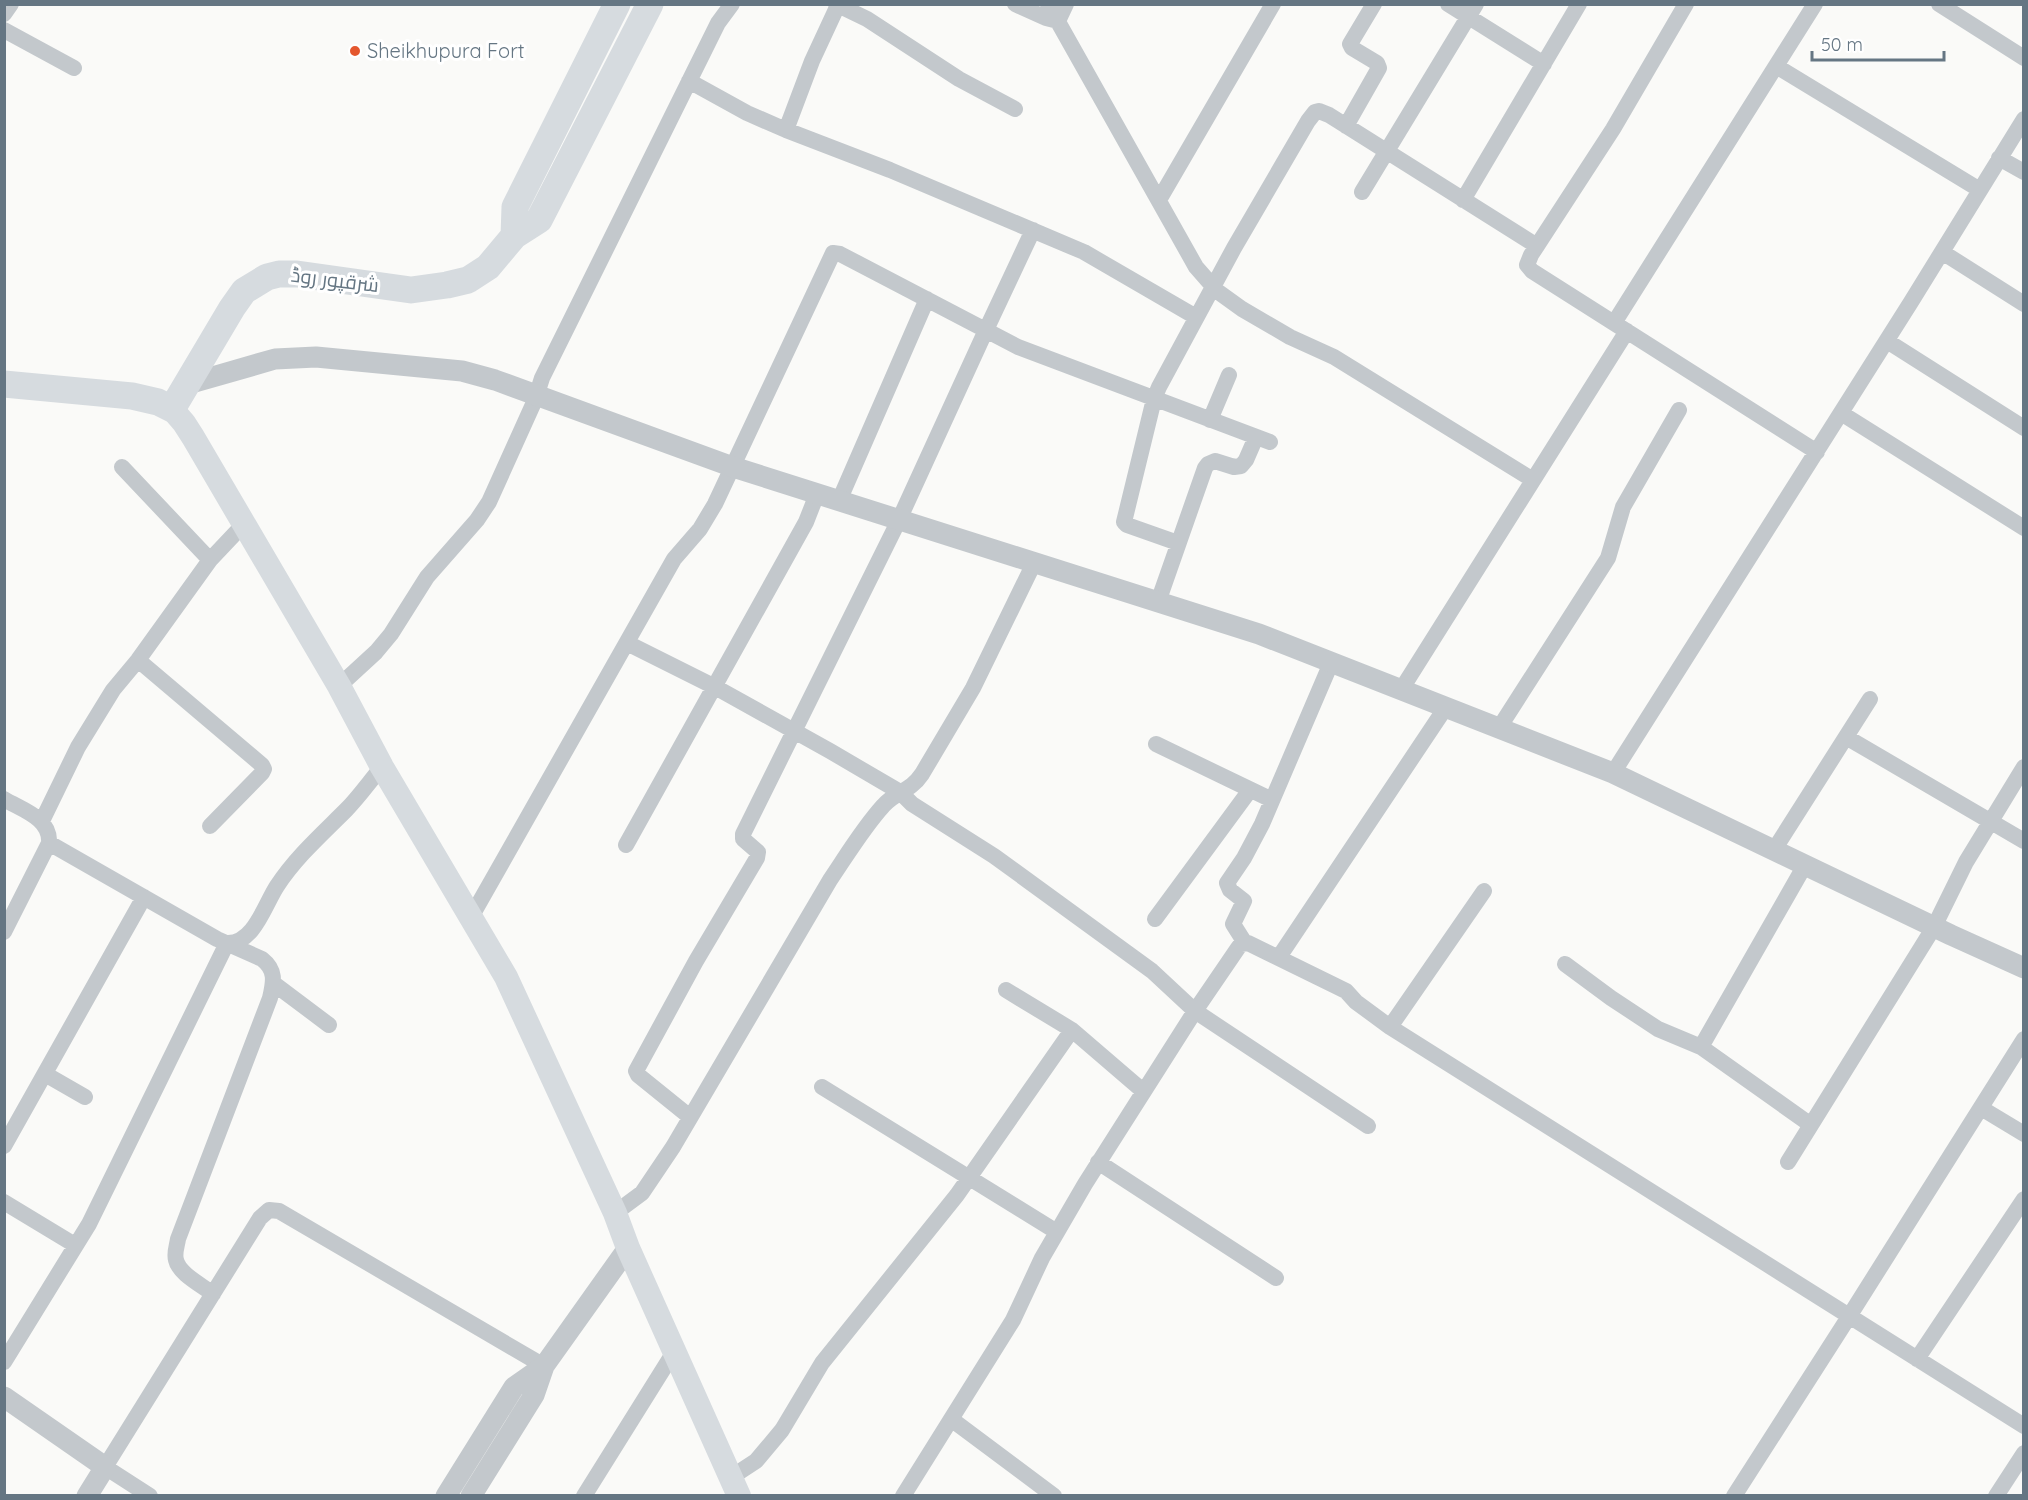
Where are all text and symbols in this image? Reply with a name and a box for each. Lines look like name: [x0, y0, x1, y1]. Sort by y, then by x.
scale bar: [1812, 24, 1944, 62]
text: 50 m: [1821, 33, 1863, 56]
place label: Sheikhupura Fort: [367, 38, 525, 63]
marker: Sheikhupura Fort: [348, 44, 362, 58]
street label: شرقپور روڈ: [290, 262, 380, 298]

